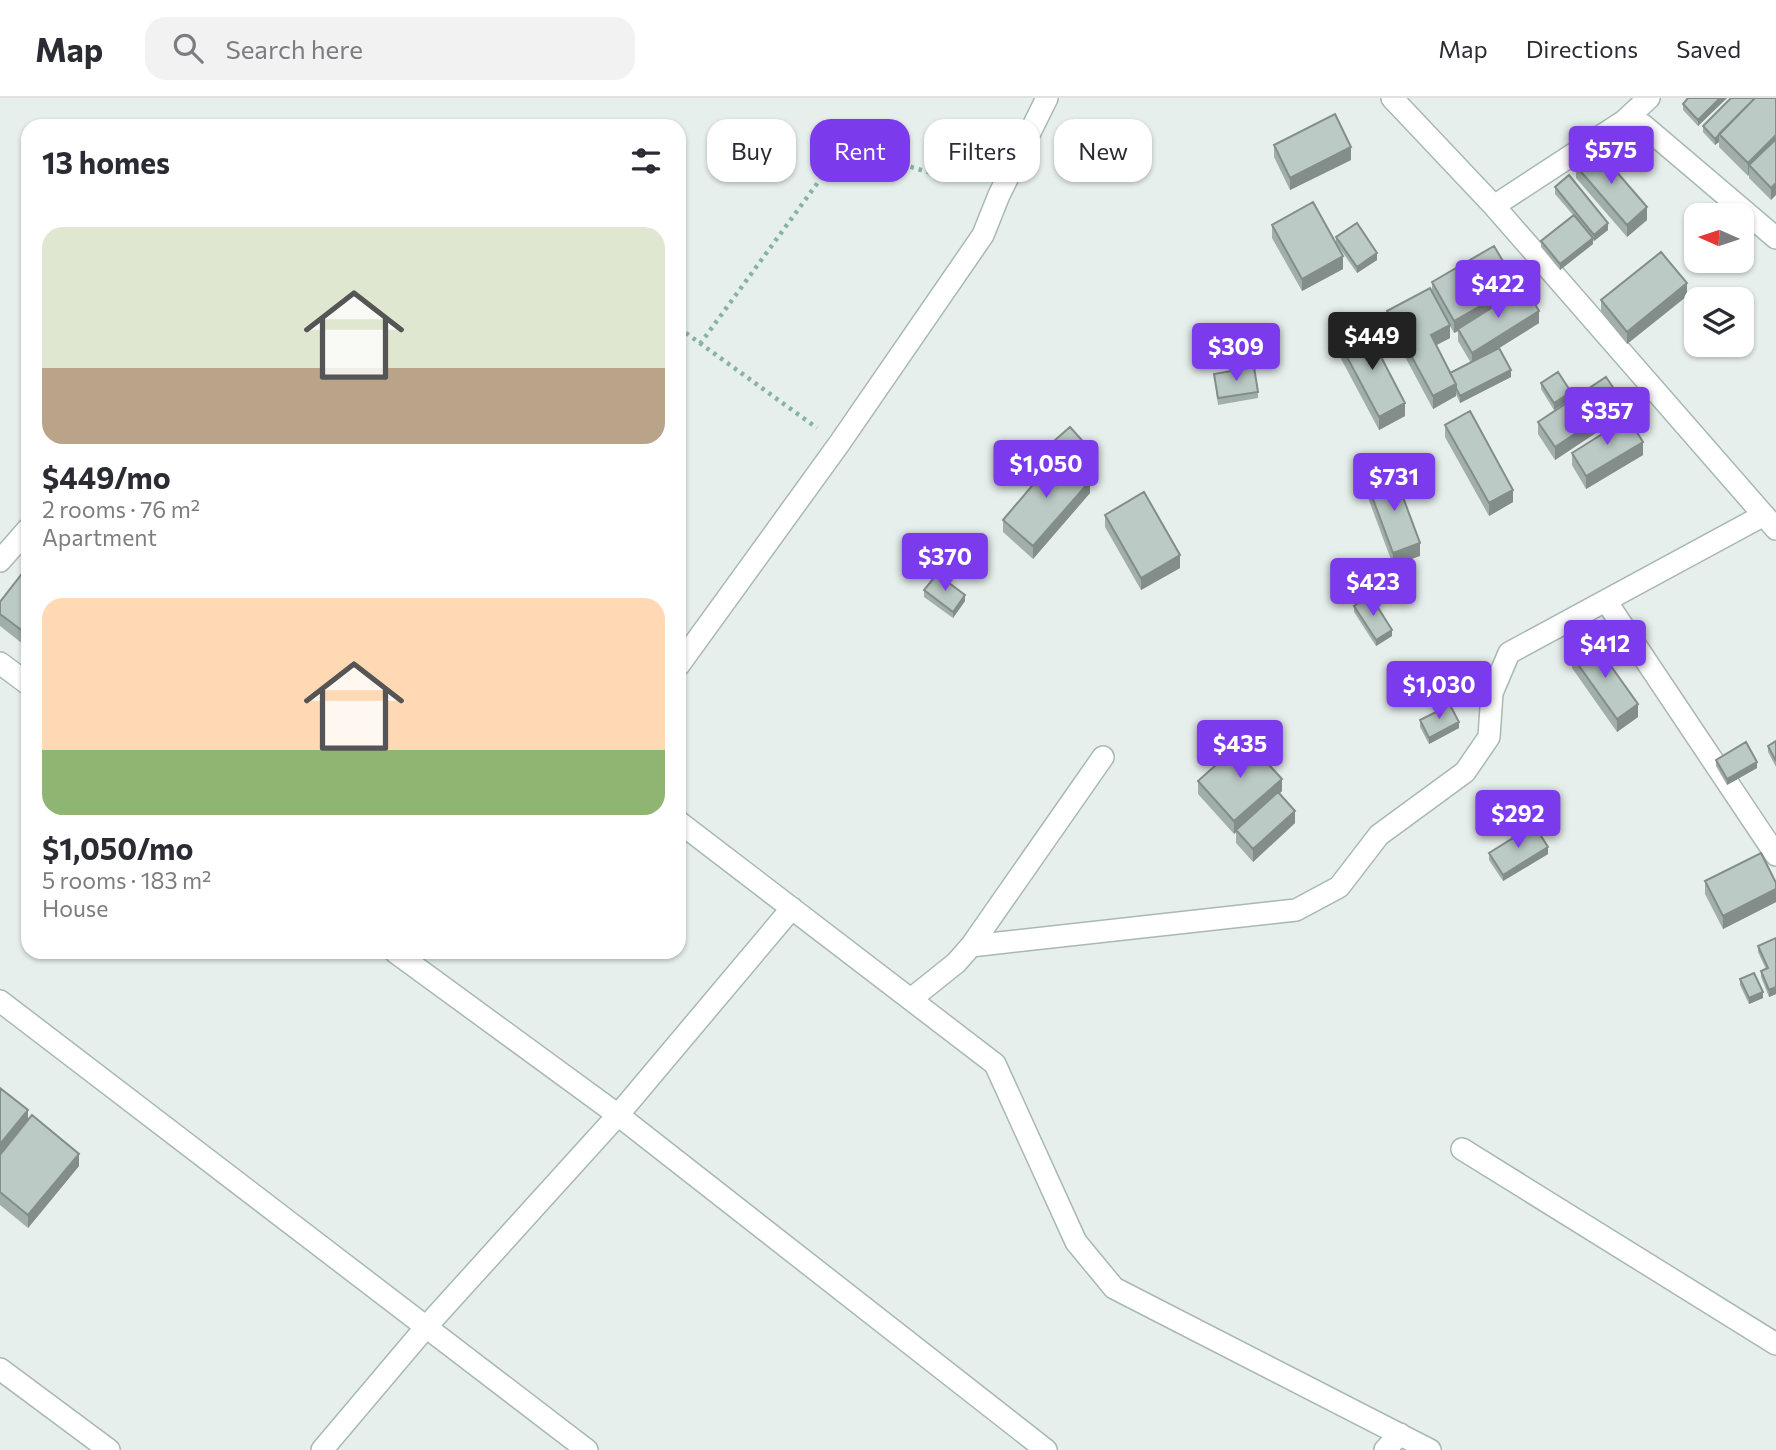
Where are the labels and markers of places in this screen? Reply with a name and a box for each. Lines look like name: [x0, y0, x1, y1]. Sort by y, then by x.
pin: $575: [1570, 126, 1652, 186]
pin: $422: [1457, 260, 1539, 320]
pin: $449: [1331, 313, 1413, 372]
pin: $309: [1195, 324, 1277, 383]
pin: $357: [1566, 388, 1648, 447]
pin: $1,050: [989, 440, 1103, 500]
pin: $731: [1353, 454, 1435, 513]
pin: $370: [904, 533, 986, 593]
pin: $423: [1332, 559, 1414, 618]
pin: $412: [1564, 620, 1646, 680]
pin: $1,030: [1382, 662, 1496, 721]
pin: $435: [1199, 720, 1281, 780]
pin: $292: [1477, 790, 1559, 850]

